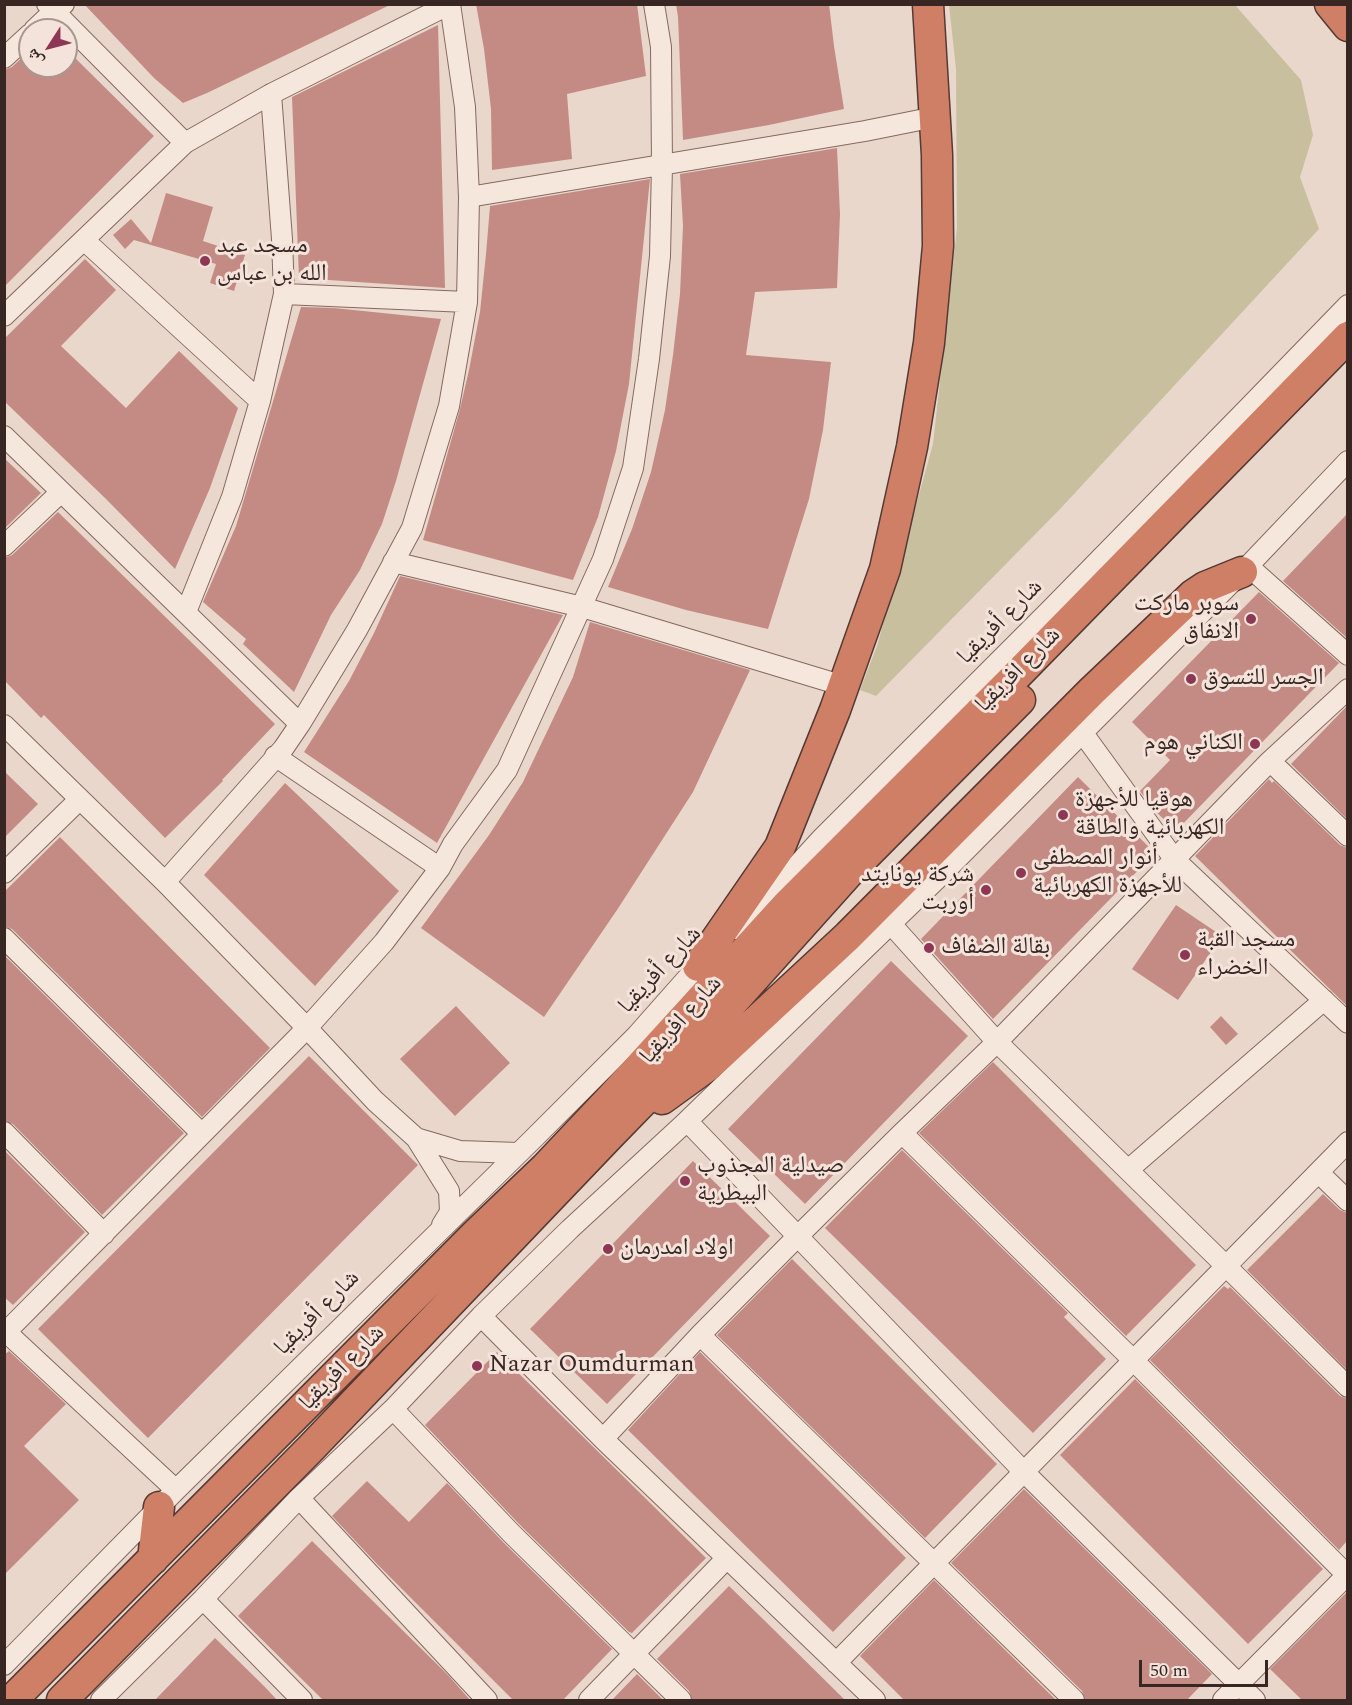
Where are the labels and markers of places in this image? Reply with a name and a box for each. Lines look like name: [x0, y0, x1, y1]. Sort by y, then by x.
place label: مسجد عبد الله بن عباس: [217, 233, 327, 289]
marker: مسجد عبد الله بن عباس: [198, 254, 212, 268]
place label: سوبر ماركت الانفاق: [1134, 591, 1239, 647]
marker: سوبر ماركت الانفاق: [1244, 612, 1258, 626]
place label: الجسر للتسوق: [1203, 665, 1324, 693]
marker: الجسر للتسوق: [1184, 672, 1198, 686]
place label: الكناني هوم: [1144, 730, 1243, 758]
marker: الكناني هوم: [1248, 737, 1262, 751]
place label: هوقيا للأجهزة الكهربائية والطاقة: [1075, 787, 1225, 843]
marker: هوقيا للأجهزة الكهربائية والطاقة: [1056, 808, 1070, 822]
place label: أنوار المصطفى للأجهزة الكهربائية: [1033, 845, 1182, 901]
place label: شركة يونايتد أوربت: [861, 862, 974, 918]
marker: أنوار المصطفى للأجهزة الكهربائية: [1014, 866, 1028, 880]
marker: شركة يونايتد أوربت: [979, 883, 993, 897]
place label: مسجد القبة الخضراء: [1197, 927, 1295, 983]
place label: بقالة الضفاف: [941, 934, 1050, 962]
marker: بقالة الضفاف: [922, 941, 936, 955]
marker: مسجد القبة الخضراء: [1178, 948, 1192, 962]
place label: صيدلية المجذوب البيطرية: [697, 1153, 844, 1209]
marker: صيدلية المجذوب البيطرية: [678, 1174, 692, 1188]
place label: اولاد امدرمان: [620, 1235, 734, 1263]
marker: اولاد امدرمان: [601, 1242, 615, 1256]
place label: Nazar Oumdurman: [489, 1352, 694, 1380]
marker: Nazar Oumdurman: [470, 1359, 484, 1373]

